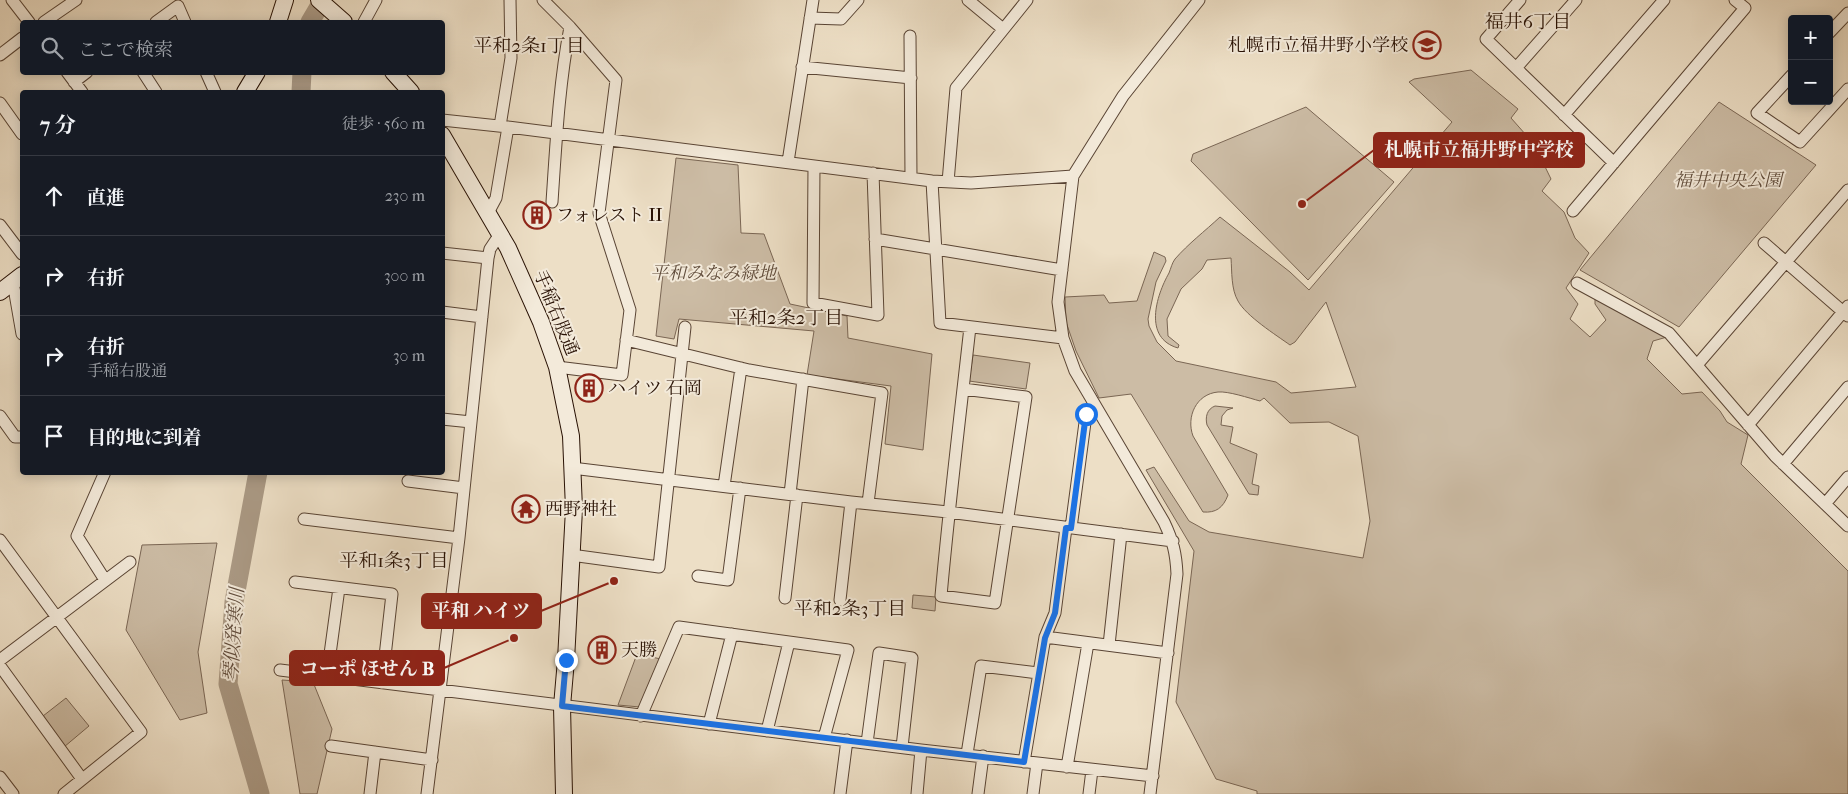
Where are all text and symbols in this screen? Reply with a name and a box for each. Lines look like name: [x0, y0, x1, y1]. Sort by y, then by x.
district label: 福井6丁目: [1485, 11, 1571, 33]
map controls: [1788, 15, 1833, 105]
button: +: [1788, 15, 1833, 60]
search box: [20, 20, 445, 75]
school or university icon: 札幌市立福井野小学校: [1412, 30, 1442, 60]
icon: search: [38, 34, 66, 62]
district label: 平和2条1丁目: [473, 35, 585, 57]
place label: 札幌市立福井野小学校: [1228, 35, 1408, 56]
text: ここで検索: [78, 39, 173, 61]
button: −: [1788, 60, 1833, 105]
text: 7 分: [40, 113, 76, 137]
text: 徒歩 · 560 m: [342, 114, 425, 133]
callout: 札幌市立福井野中学校: [1374, 133, 1584, 167]
text: 札幌市立福井野中学校: [1384, 139, 1574, 161]
park label: 福井中央公園: [1674, 170, 1785, 191]
icon: ahead: [40, 182, 68, 210]
text: 230 m: [385, 186, 425, 205]
text: 直進: [87, 187, 125, 209]
building icon: フォレスト II: [522, 200, 552, 230]
place label: フォレスト II: [556, 205, 662, 226]
icon: right: [40, 262, 68, 290]
park label: 平和みなみ緑地: [650, 263, 778, 284]
text: 300 m: [384, 266, 425, 285]
text: 右折: [87, 267, 125, 289]
street label: 手稲右股通: [529, 267, 583, 359]
district label: 平和2条2丁目: [729, 307, 843, 329]
text: 右折: [87, 336, 125, 358]
icon: right: [40, 342, 68, 370]
text: 30 m: [393, 346, 425, 365]
text: 手稲右股通: [87, 361, 167, 380]
building icon: ハイツ 石岡: [574, 373, 604, 403]
place label: ハイツ 石岡: [608, 378, 702, 399]
route start: [1075, 403, 1098, 426]
icon: arrive: [40, 422, 68, 450]
text: 目的地に到着: [87, 427, 201, 449]
temple icon: 西野神社: [511, 494, 541, 524]
place label: 西野神社: [545, 499, 617, 520]
district label: 平和1条3丁目: [339, 550, 449, 572]
water label: 琴似発寒川: [220, 585, 248, 683]
callout: 平和 ハイツ: [422, 594, 541, 628]
district label: 平和2条3丁目: [794, 598, 906, 620]
text: 平和 ハイツ: [431, 600, 531, 622]
building icon: 天勝: [587, 635, 617, 665]
place label: 天勝: [621, 640, 657, 661]
route end: [555, 649, 578, 672]
callout: コーポ ほせん B: [290, 651, 444, 685]
text: コーポ ほせん B: [300, 658, 434, 680]

